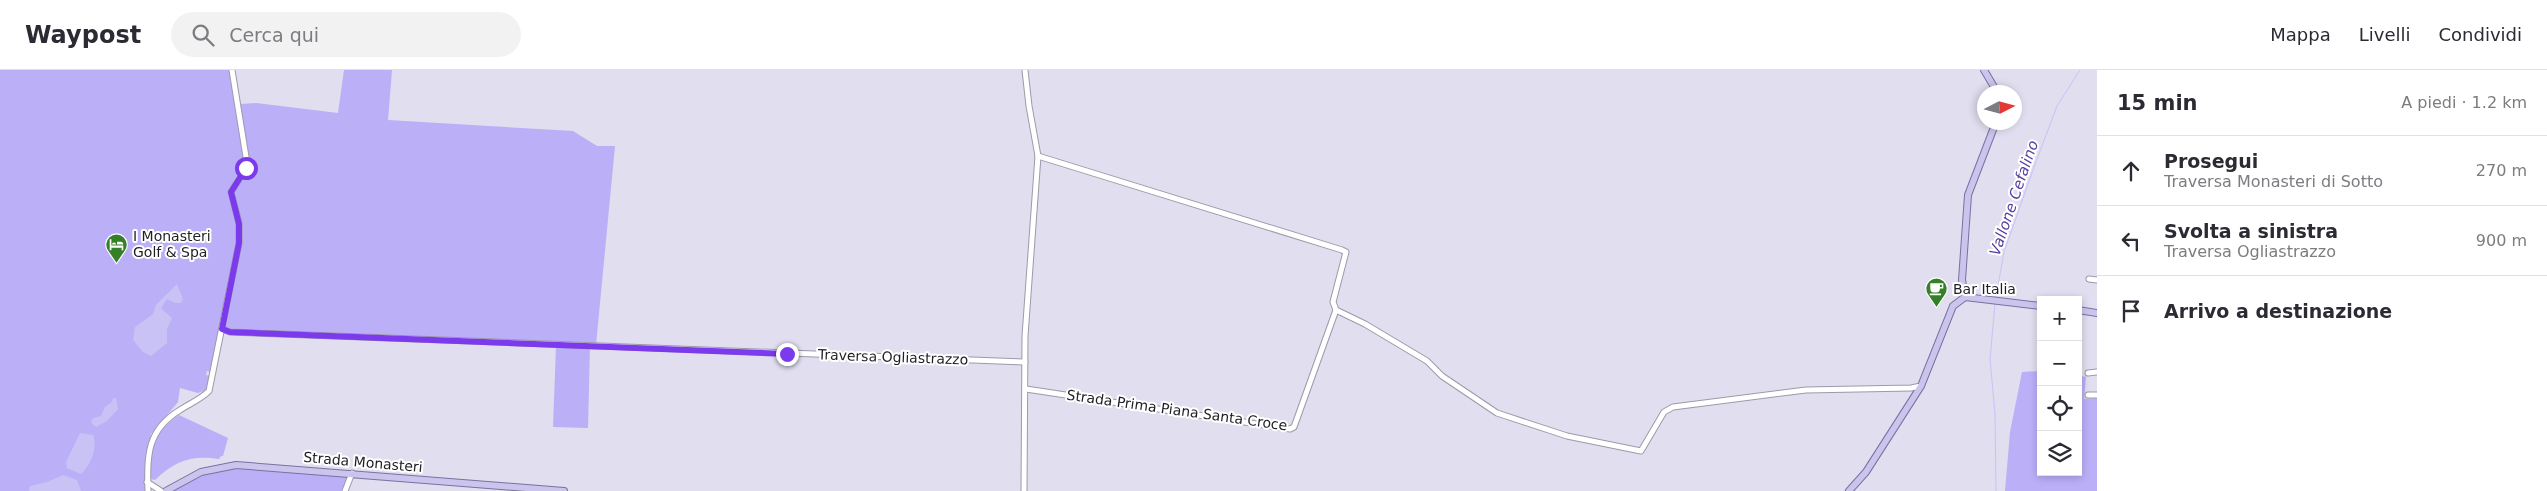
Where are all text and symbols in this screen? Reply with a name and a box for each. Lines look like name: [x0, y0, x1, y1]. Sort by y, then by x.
search box: [171, 12, 521, 57]
text: Waypost: [25, 21, 141, 49]
icon: search: [189, 21, 217, 49]
text: Cerca qui: [229, 24, 319, 46]
text: Mappa: [2270, 24, 2331, 45]
text: Livelli: [2359, 24, 2411, 45]
text: Condividi: [2439, 24, 2522, 45]
north arrow: [1977, 85, 2022, 130]
text: 15 min: [2117, 91, 2198, 115]
text: A piedi · 1.2 km: [2401, 93, 2527, 112]
water label: Vallone Cefalino: [1986, 138, 2042, 258]
text: Prosegui: [2164, 150, 2258, 172]
route start: [235, 157, 258, 180]
icon: ahead: [2117, 157, 2145, 185]
text: 270 m: [2476, 161, 2527, 180]
text: Traversa Monasteri di Sotto: [2164, 172, 2383, 191]
text: Svolta a sinistra: [2164, 220, 2338, 242]
icon: left: [2117, 227, 2145, 255]
place label: I Monasteri Golf & Spa: [133, 228, 211, 260]
text: 900 m: [2476, 231, 2527, 250]
hotel icon: I Monasteri Golf & Spa: [105, 232, 129, 263]
text: Traversa Ogliastrazzo: [2164, 242, 2336, 261]
cafe icon: Bar Italia: [1925, 277, 1949, 308]
place label: Bar Italia: [1953, 281, 2016, 297]
map controls: [2037, 296, 2082, 476]
button: +: [2037, 296, 2082, 341]
icon: arrive: [2117, 297, 2145, 325]
text: Arrivo a destinazione: [2164, 300, 2392, 322]
button: −: [2037, 341, 2082, 386]
route end: [776, 343, 799, 366]
street label: Traversa Ogliastrazzo: [817, 346, 968, 368]
button: locate: [2037, 386, 2082, 431]
street label: Strada Prima Piana Santa Croce: [1066, 387, 1288, 433]
button: layers: [2037, 431, 2082, 476]
street label: Strada Monasteri: [303, 449, 423, 475]

